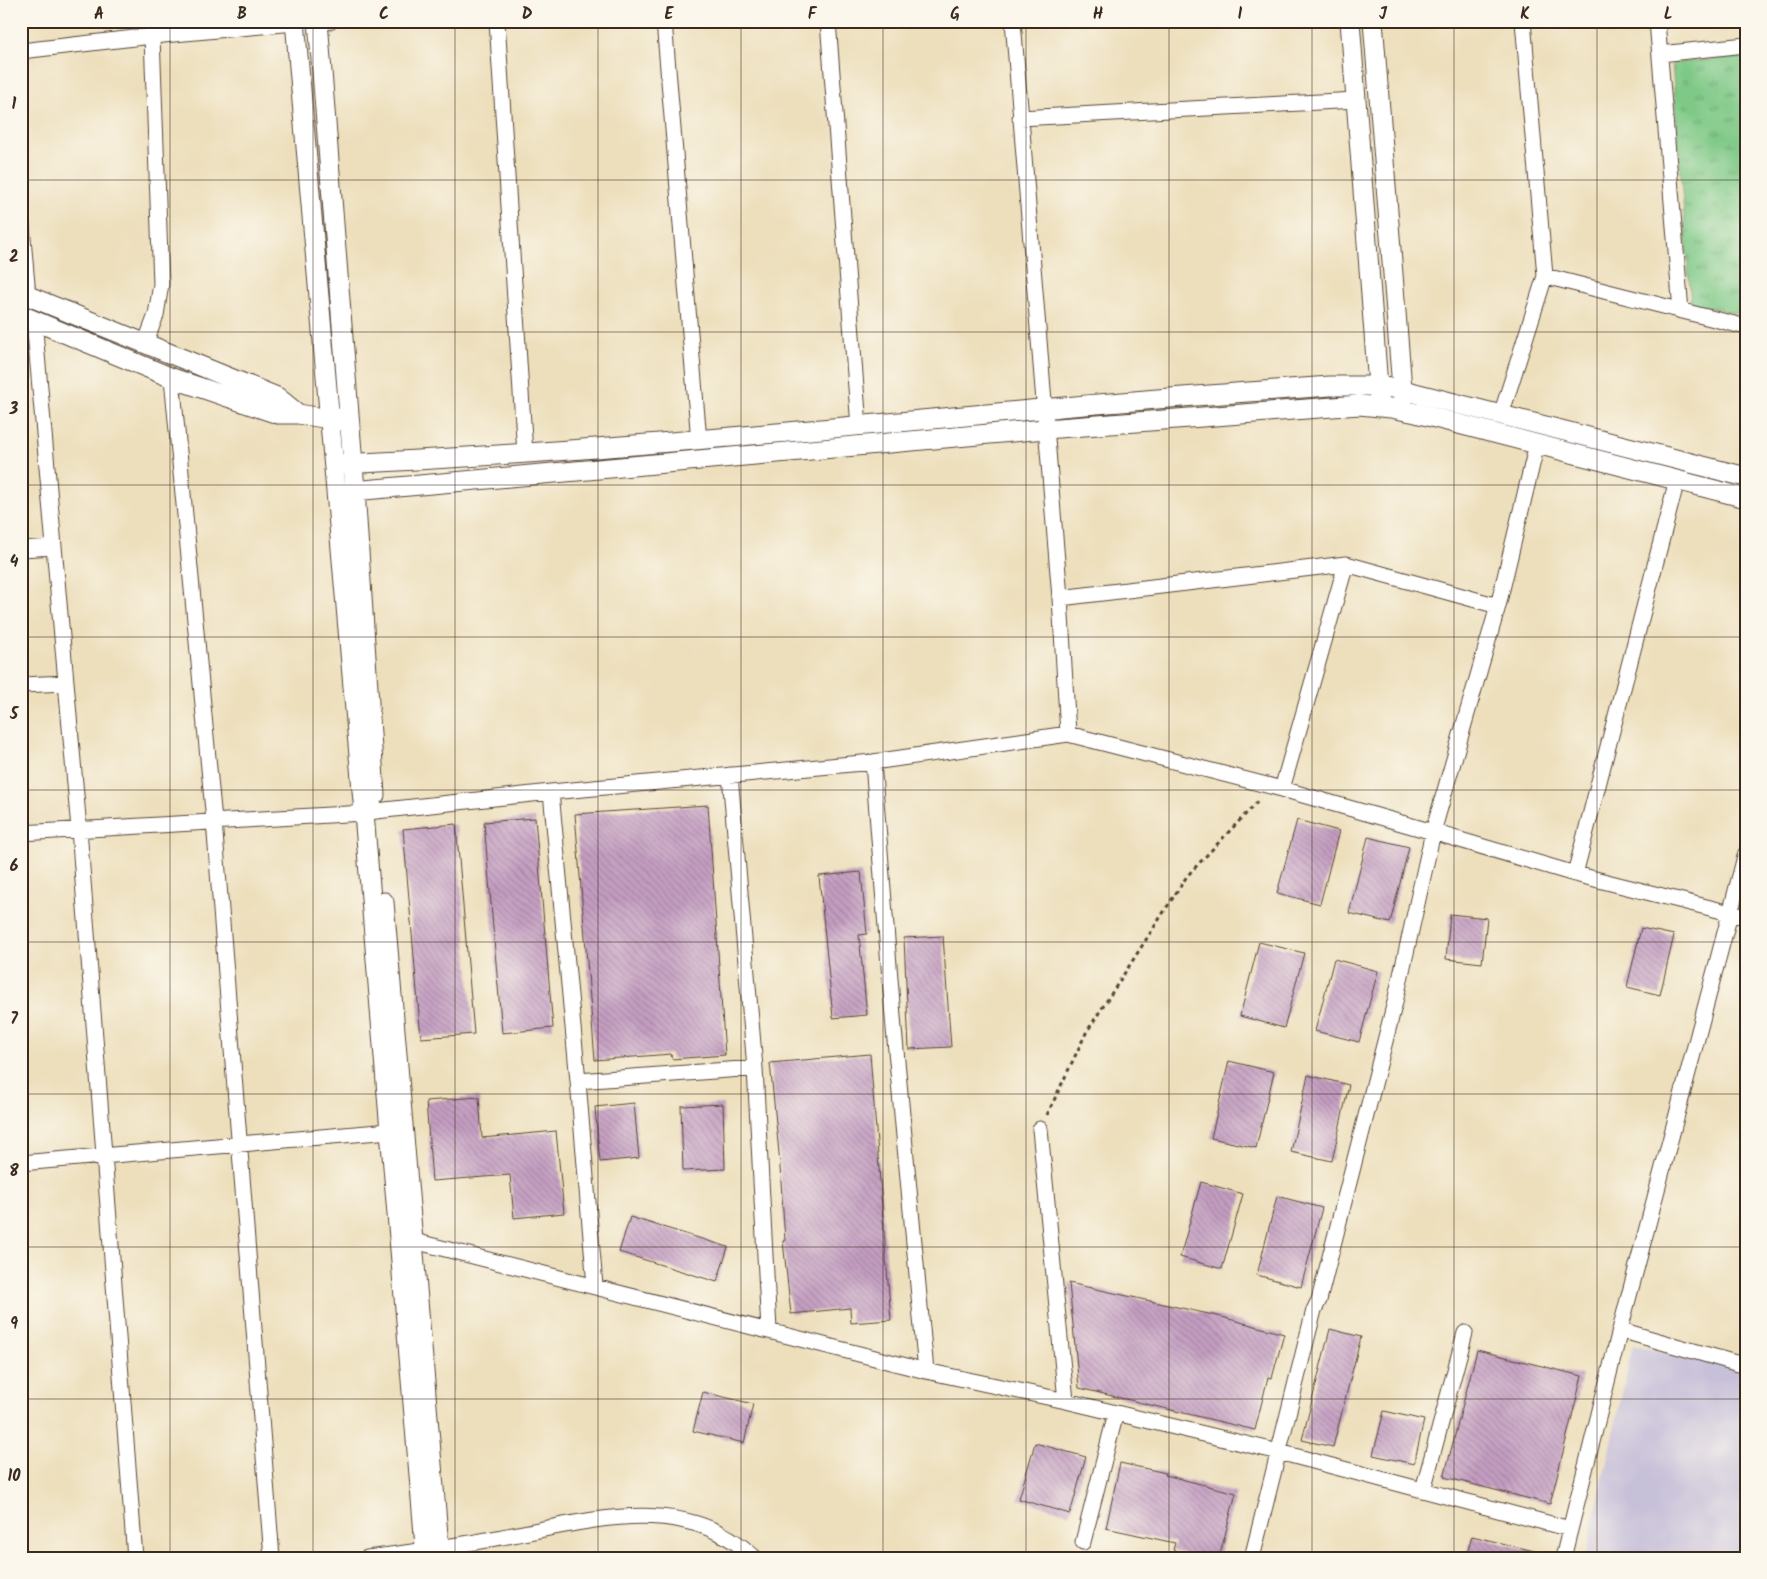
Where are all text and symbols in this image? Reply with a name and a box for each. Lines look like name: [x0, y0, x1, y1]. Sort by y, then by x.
text: A: [94, 2, 104, 27]
text: B: [237, 2, 247, 27]
text: C: [379, 2, 389, 27]
text: D: [522, 2, 533, 27]
text: E: [665, 2, 675, 27]
text: F: [808, 2, 818, 27]
text: G: [950, 2, 960, 27]
text: H: [1093, 2, 1103, 27]
text: I: [1238, 2, 1243, 27]
text: J: [1379, 2, 1388, 27]
text: K: [1520, 2, 1530, 27]
text: L: [1664, 2, 1672, 27]
text: 1: [12, 92, 17, 117]
text: 2: [9, 245, 19, 270]
text: 3: [9, 397, 19, 422]
text: 4: [10, 550, 19, 575]
text: 5: [9, 702, 20, 727]
text: 6: [10, 854, 19, 879]
text: 7: [10, 1007, 18, 1032]
text: 8: [9, 1159, 19, 1184]
text: 9: [10, 1312, 18, 1337]
text: 10: [7, 1464, 21, 1489]

